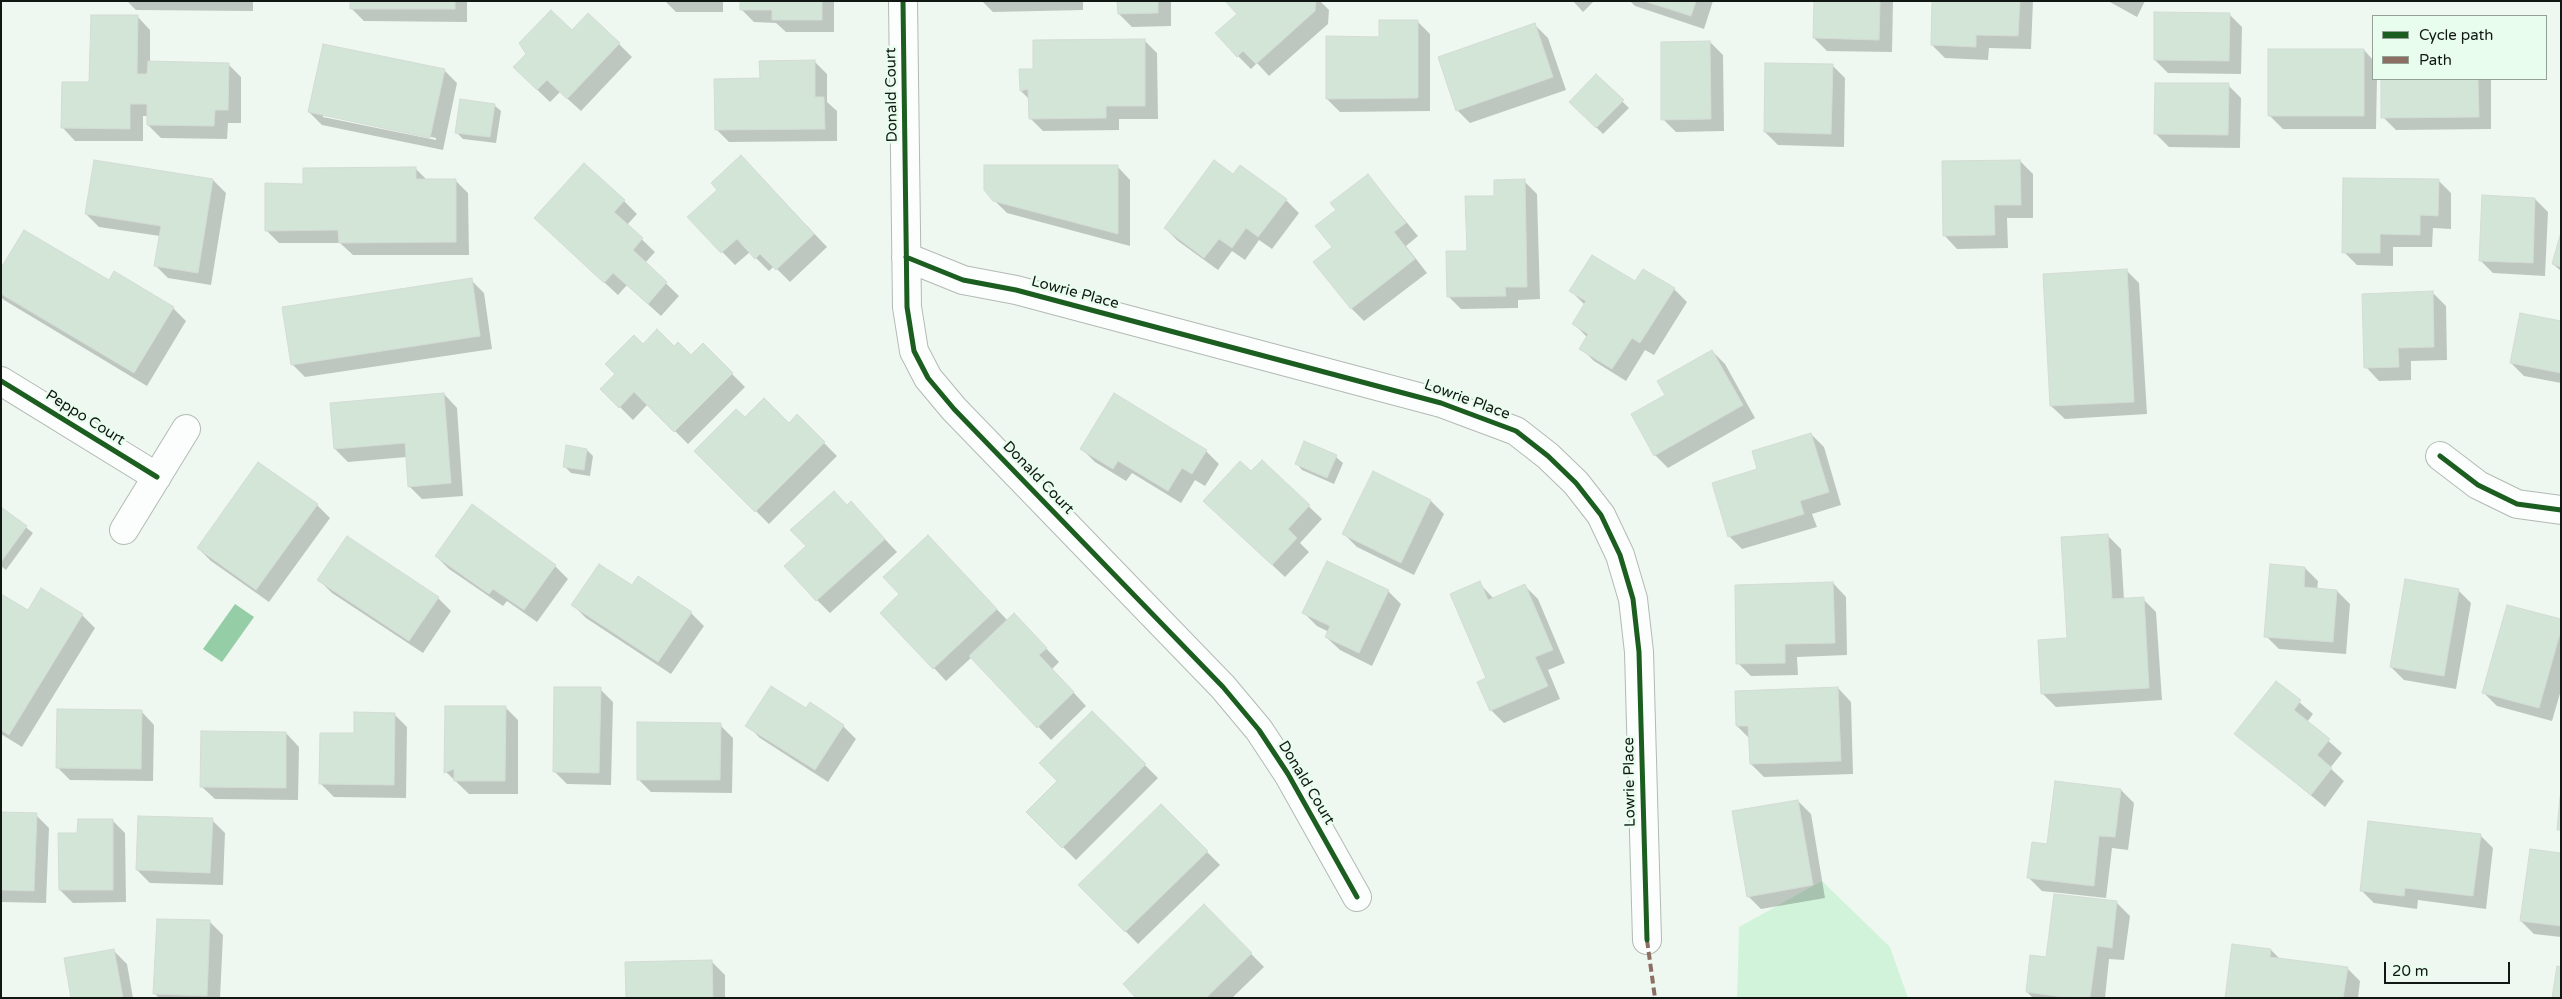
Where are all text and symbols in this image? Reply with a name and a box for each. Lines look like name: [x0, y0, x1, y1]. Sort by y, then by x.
legend: [2372, 15, 2547, 80]
text: Cycle path: [2419, 26, 2493, 44]
street label: Donald Court: [882, 48, 902, 142]
text: Path: [2419, 51, 2452, 69]
street label: Lowrie Place: [1029, 273, 1121, 313]
street label: Lowrie Place: [1422, 376, 1512, 424]
street label: Peppo Court: [42, 386, 128, 450]
street label: Donald Court: [999, 438, 1077, 518]
street label: Lowrie Place: [1620, 737, 1640, 827]
street label: Donald Court: [1274, 738, 1338, 828]
scale bar: [2387, 952, 2513, 984]
text: 20 m: [2392, 962, 2429, 980]

